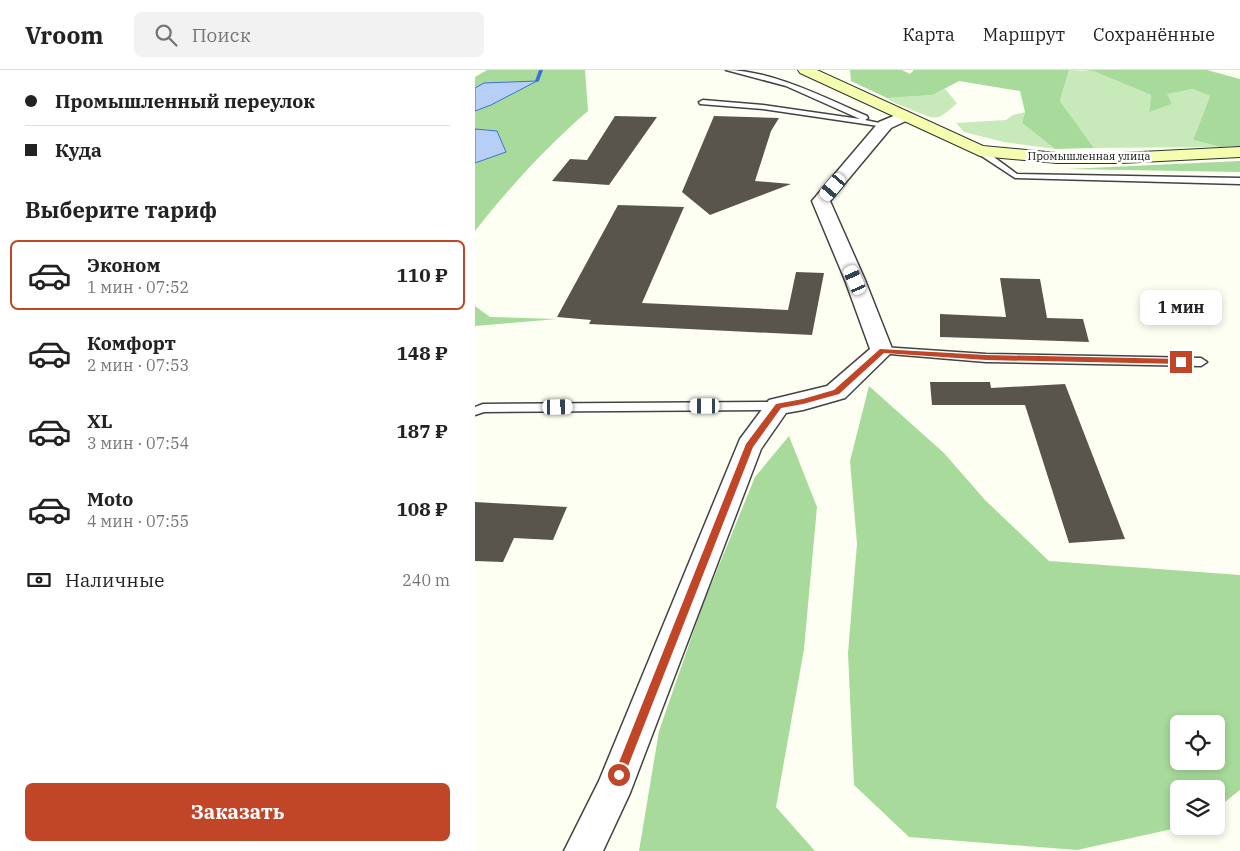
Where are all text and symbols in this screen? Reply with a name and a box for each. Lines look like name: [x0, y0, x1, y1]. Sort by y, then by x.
search box: [134, 12, 484, 57]
text: Vroom: [25, 19, 104, 51]
icon: search: [152, 21, 180, 49]
text: Поиск: [192, 23, 251, 47]
text: Карта: [902, 23, 955, 46]
text: Маршрут: [983, 23, 1065, 46]
text: Сохранённые: [1093, 23, 1215, 46]
text: Промышленный переулок: [55, 89, 315, 113]
text: Куда: [55, 138, 102, 162]
street label: Промышленная улица: [1028, 149, 1151, 163]
car: [817, 171, 848, 203]
text: Выберите тариф: [25, 195, 217, 224]
icon: car: [27, 253, 72, 298]
text: Эконом: [87, 253, 160, 277]
text: 110 ₽: [396, 263, 448, 287]
car: [842, 263, 867, 297]
text: 1 мин · 07:52: [87, 277, 189, 297]
callout: 1 мин: [1140, 290, 1222, 324]
text: 1 мин: [1158, 297, 1204, 317]
icon: car: [27, 331, 72, 376]
text: Комфорт: [87, 331, 176, 355]
text: 148 ₽: [396, 341, 448, 365]
route end: [1170, 351, 1192, 373]
text: 2 мин · 07:53: [87, 355, 189, 375]
car: [542, 399, 573, 415]
car: [690, 399, 720, 414]
icon: car: [27, 409, 72, 454]
text: XL: [87, 409, 113, 433]
text: 187 ₽: [396, 419, 448, 443]
text: 3 мин · 07:54: [87, 433, 189, 453]
icon: car: [27, 487, 72, 532]
text: Moto: [87, 487, 133, 511]
text: 108 ₽: [396, 497, 448, 521]
text: 4 мин · 07:55: [87, 511, 189, 531]
icon: cash: [25, 566, 53, 594]
text: Наличные: [65, 568, 164, 592]
text: 240 m: [402, 570, 450, 590]
map controls: [1170, 715, 1225, 835]
button: locate: [1170, 715, 1225, 770]
route start: [608, 764, 630, 786]
button: layers: [1170, 780, 1225, 835]
button: Заказать: [25, 783, 450, 841]

